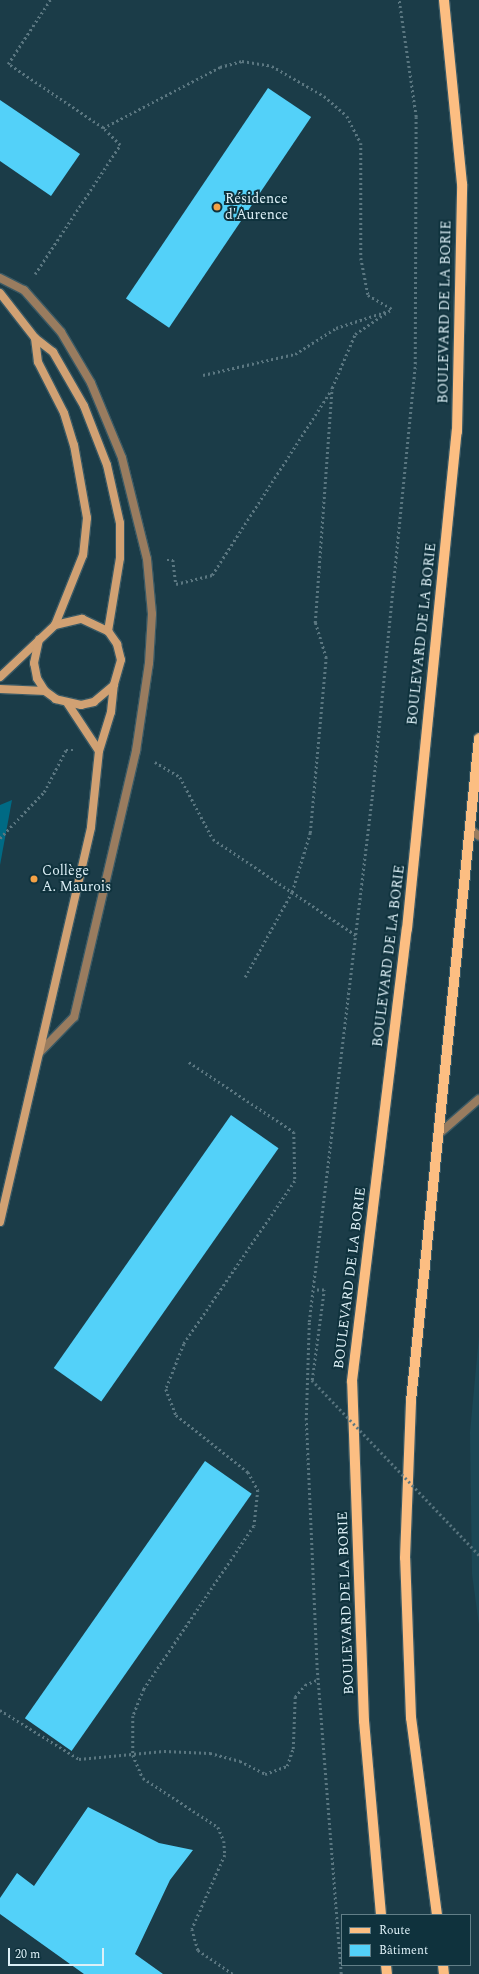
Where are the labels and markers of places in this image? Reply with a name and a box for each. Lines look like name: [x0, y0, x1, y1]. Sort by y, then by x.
place label: Résidence d'Aurence: [225, 191, 288, 224]
marker: Résidence d'Aurence: [212, 202, 222, 212]
place label: Collège A. Maurois: [42, 863, 111, 896]
marker: Collège A. Maurois: [29, 874, 39, 884]

